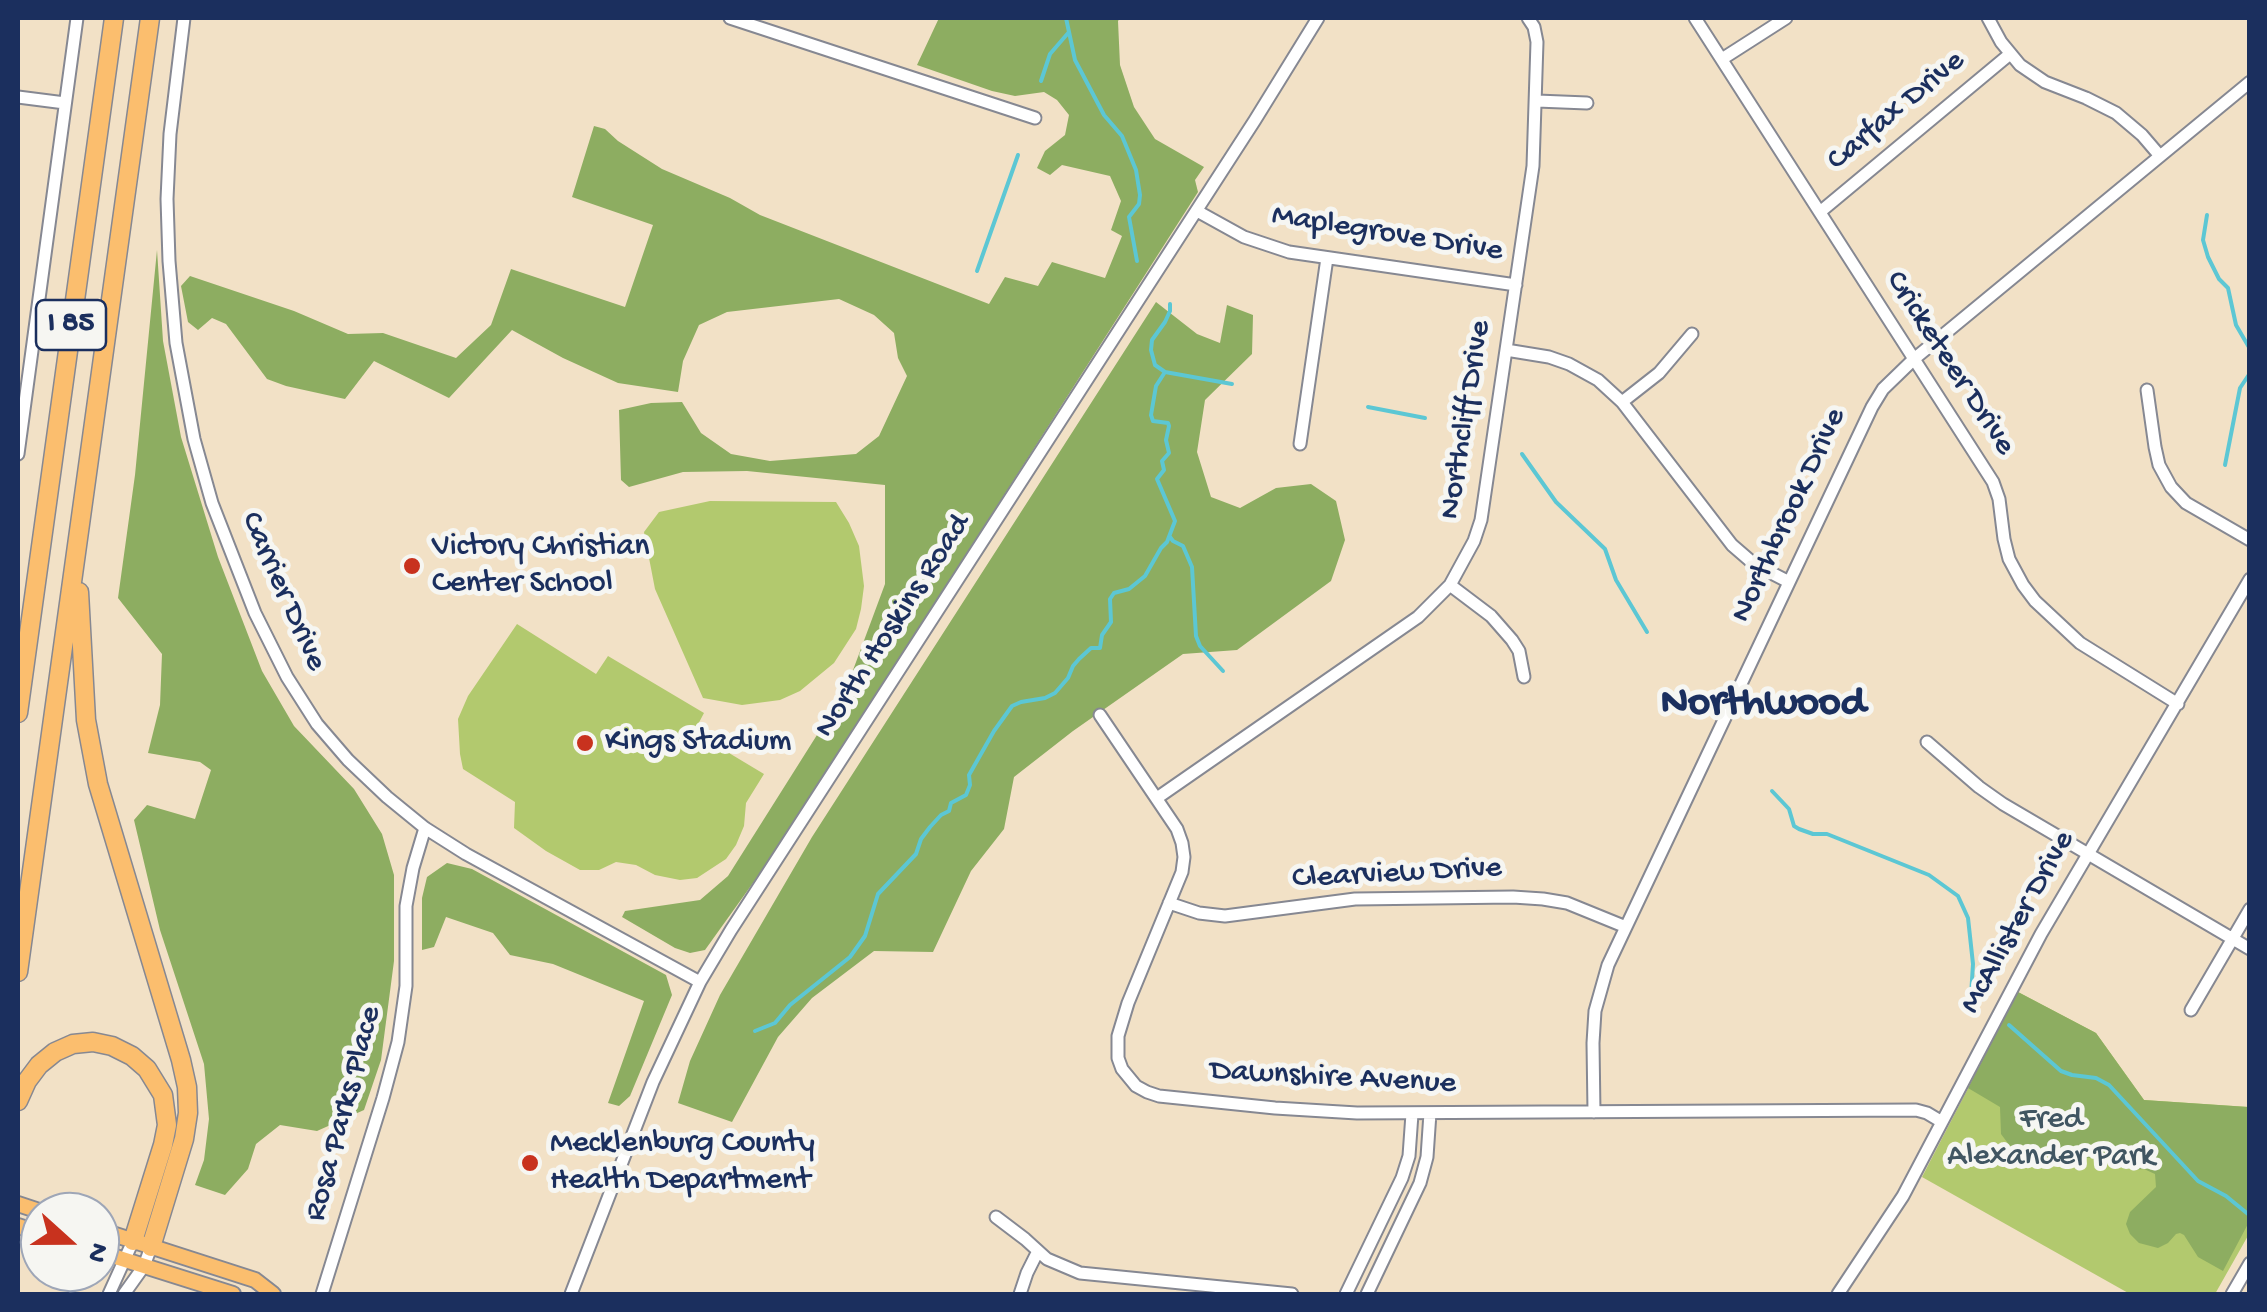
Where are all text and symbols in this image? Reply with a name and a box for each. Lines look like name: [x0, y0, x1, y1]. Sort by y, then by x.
street label: Carfax Drive: [1820, 43, 1974, 181]
street label: Maplegrove Drive: [1269, 198, 1505, 272]
street label: Cricketeer Drive: [1875, 265, 2023, 463]
road number: I 85: [36, 300, 106, 350]
street label: Northcliff Drive: [1432, 318, 1502, 522]
street label: Northbrook Drive: [1724, 403, 1856, 629]
street label: Carrier Drive: [230, 507, 334, 677]
street label: North Hoskins Road: [807, 508, 981, 746]
place label: Victory Christian Center School: [432, 529, 649, 604]
marker: Victory Christian Center School: [401, 555, 423, 577]
district label: Northwood: [1661, 681, 1865, 731]
place label: Kings Stadium: [605, 724, 791, 762]
marker: Kings Stadium: [574, 732, 596, 754]
street label: McAllister Drive: [1953, 825, 2085, 1021]
street label: Clearview Drive: [1291, 850, 1503, 900]
street label: Rosa Parks Place: [298, 1002, 392, 1226]
street label: Dawnshire Avenue: [1209, 1053, 1457, 1105]
park label: Fred Alexander Park: [1947, 1102, 2155, 1177]
place label: Mecklenburg County Health Department: [550, 1126, 815, 1201]
marker: Mecklenburg County Health Department: [519, 1152, 541, 1174]
north arrow: [20, 1192, 120, 1292]
text: N: [78, 1238, 115, 1267]

